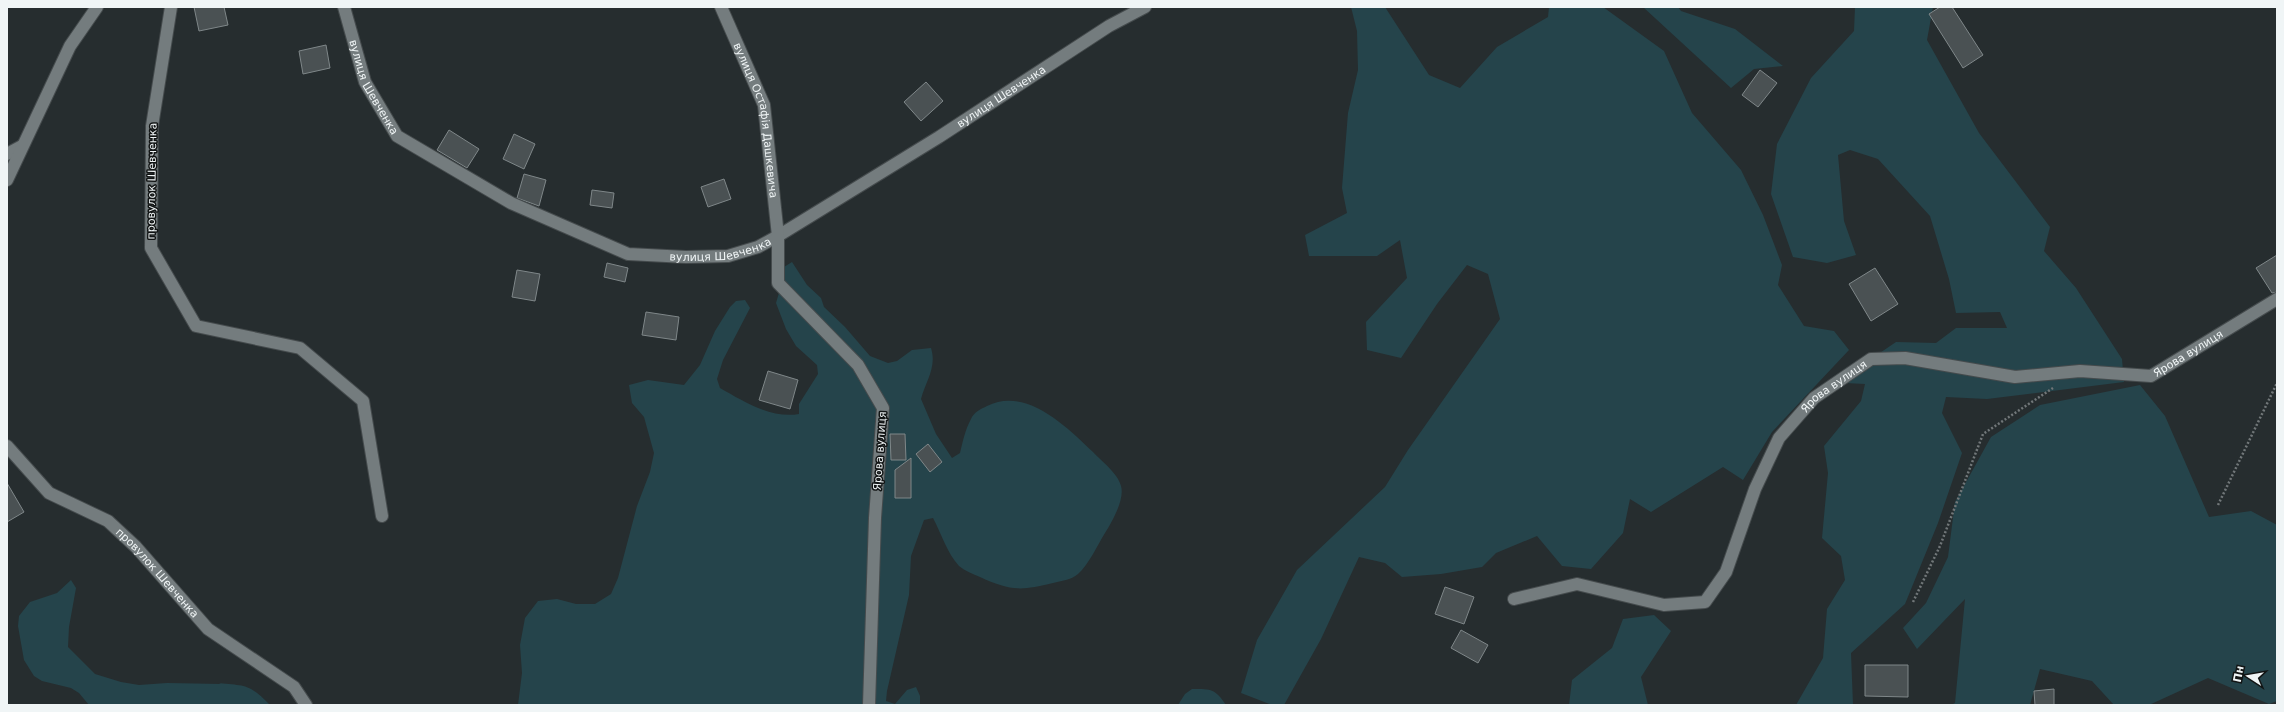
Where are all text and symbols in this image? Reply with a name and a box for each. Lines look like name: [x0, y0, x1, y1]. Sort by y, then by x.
street label: вулиця Шевченка: [347, 38, 401, 137]
street label: вулиця Остафія Дашкевича: [731, 41, 780, 199]
street label: вулиця Шевченка: [954, 63, 1048, 130]
street label: провулок Шевченка: [144, 123, 160, 239]
street label: вулиця Шевченка: [669, 235, 773, 264]
street label: Ярова вулиця: [2151, 327, 2225, 380]
street label: Ярова вулиця: [1798, 357, 1869, 415]
street label: Ярова вулиця: [871, 411, 889, 491]
street label: провулок Шевченка: [113, 525, 201, 620]
north arrow: [2228, 656, 2268, 696]
text: Пн: [2231, 664, 2247, 684]

